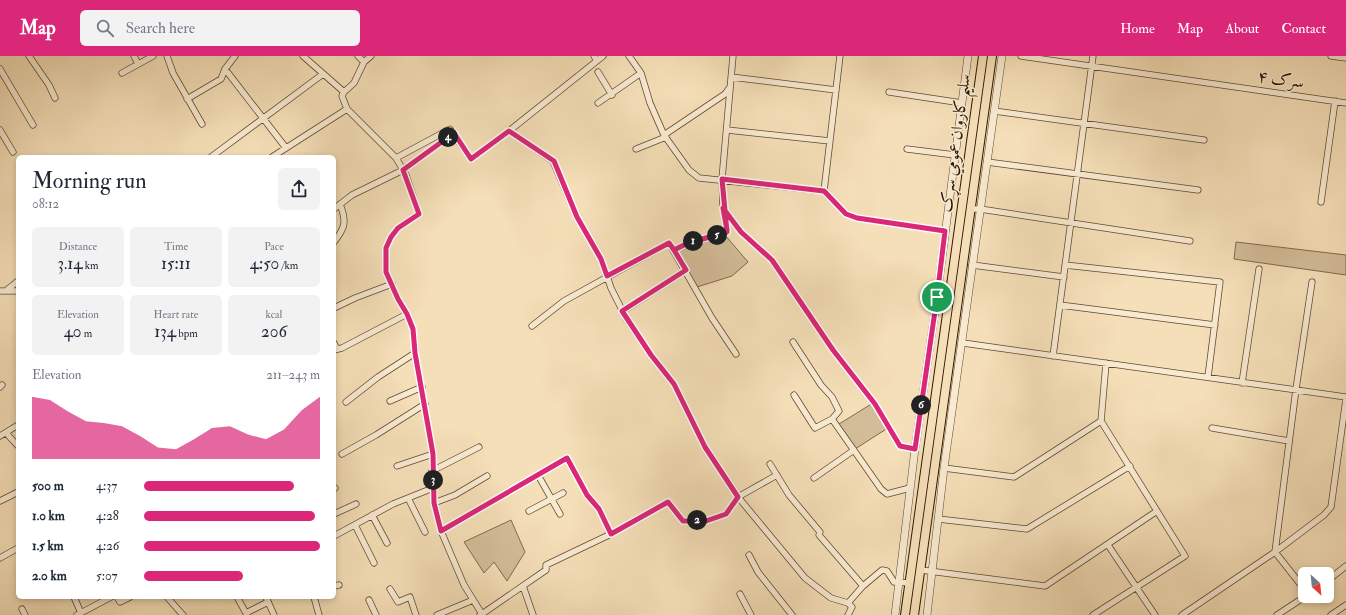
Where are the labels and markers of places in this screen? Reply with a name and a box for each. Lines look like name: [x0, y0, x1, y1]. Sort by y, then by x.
pin: 4: [438, 127, 458, 147]
pin: 5: [707, 225, 727, 245]
pin: 1: [683, 231, 703, 251]
pin: [920, 280, 954, 314]
pin: 6: [911, 395, 931, 415]
pin: 3: [423, 470, 443, 490]
pin: 2: [687, 510, 707, 530]

